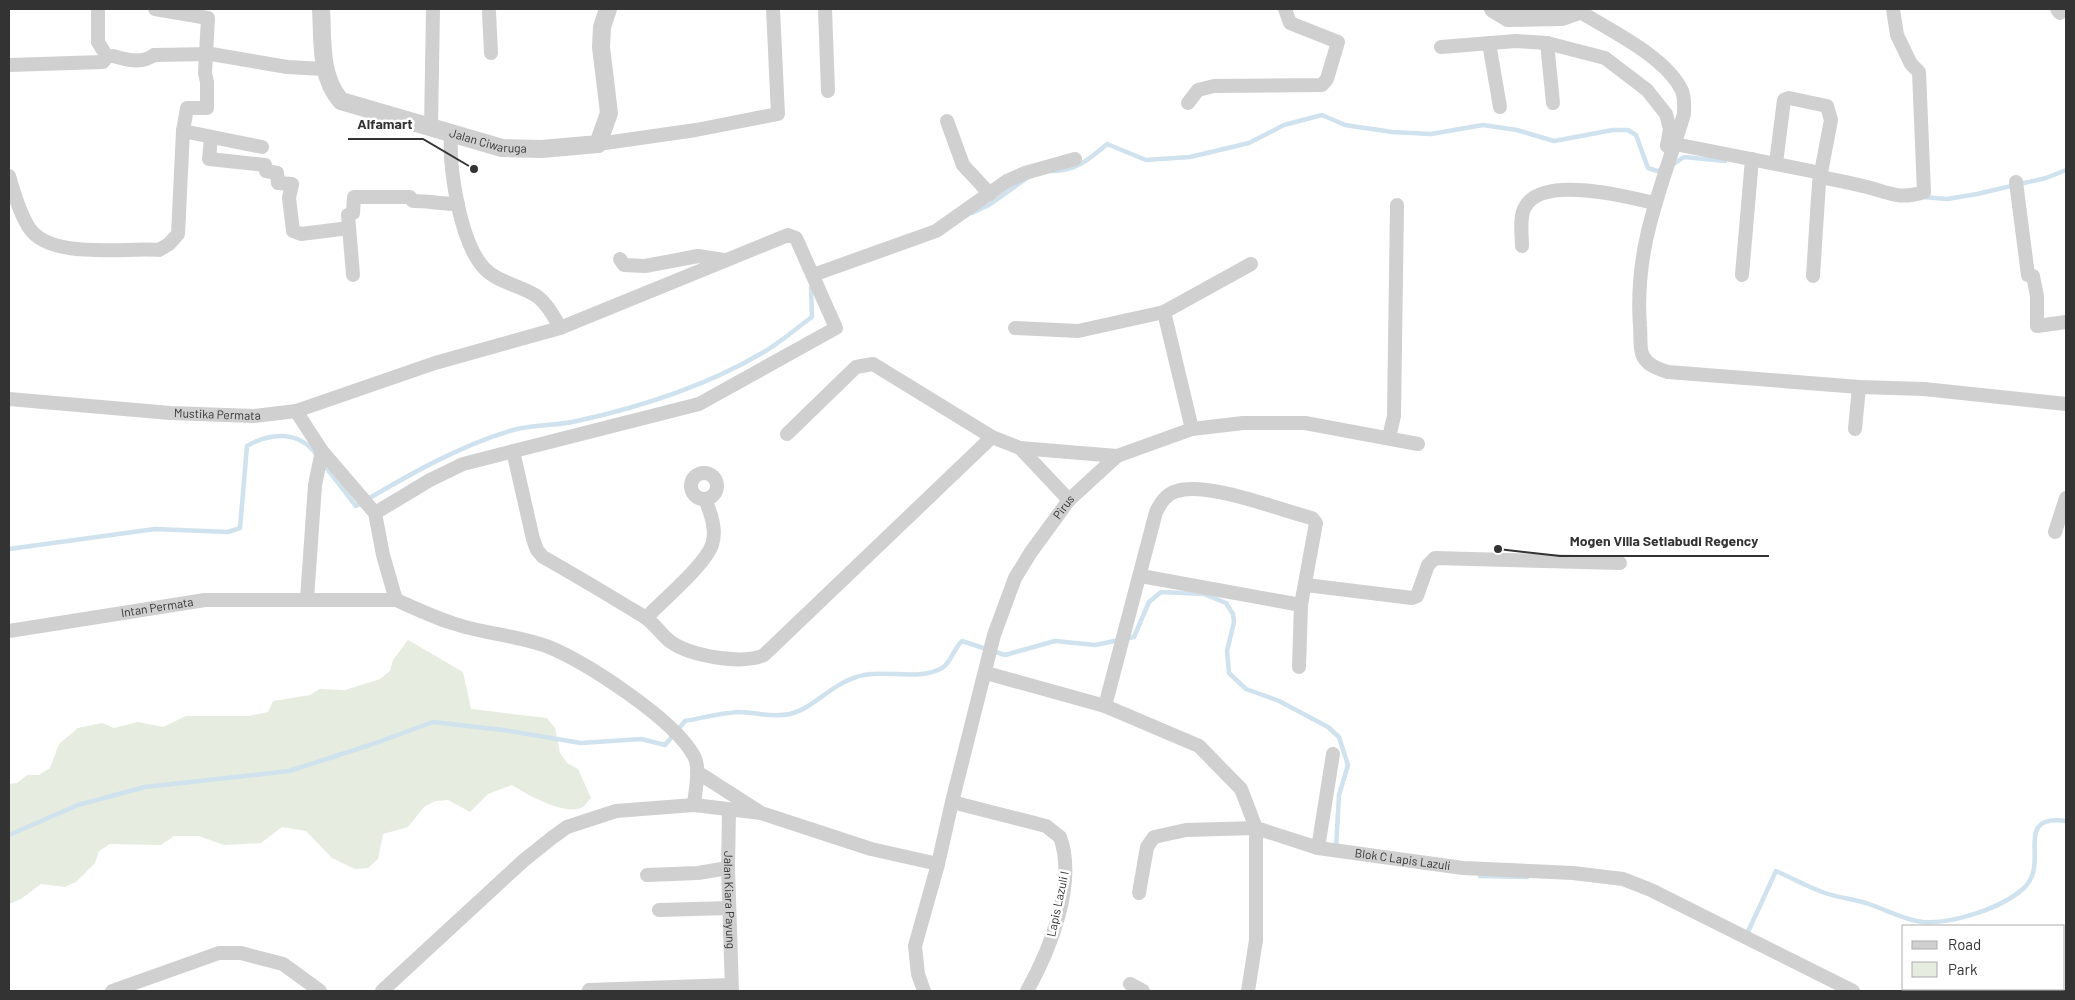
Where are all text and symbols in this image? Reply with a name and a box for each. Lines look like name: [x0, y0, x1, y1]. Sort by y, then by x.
callout: Alfamart: [348, 110, 423, 139]
text: Alfamart: [357, 115, 413, 132]
street label: Jalan Ciwaruga: [448, 125, 527, 155]
street label: Mustika Permata: [174, 405, 261, 422]
street label: Pirus: [1049, 491, 1077, 521]
callout: Mogen Villa Setiabudi Regency: [1560, 527, 1769, 556]
text: Mogen Villa Setiabudi Regency: [1570, 532, 1758, 549]
street label: Intan Permata: [120, 594, 194, 619]
street label: Blok C Lapis Lazuli: [1354, 845, 1451, 872]
street label: Jalan Kiara Payung: [722, 851, 739, 949]
street label: Lapis Lazuli I: [1043, 870, 1071, 938]
legend: [1902, 925, 2065, 990]
text: Road: [1948, 935, 1981, 953]
text: Park: [1948, 960, 1978, 978]

